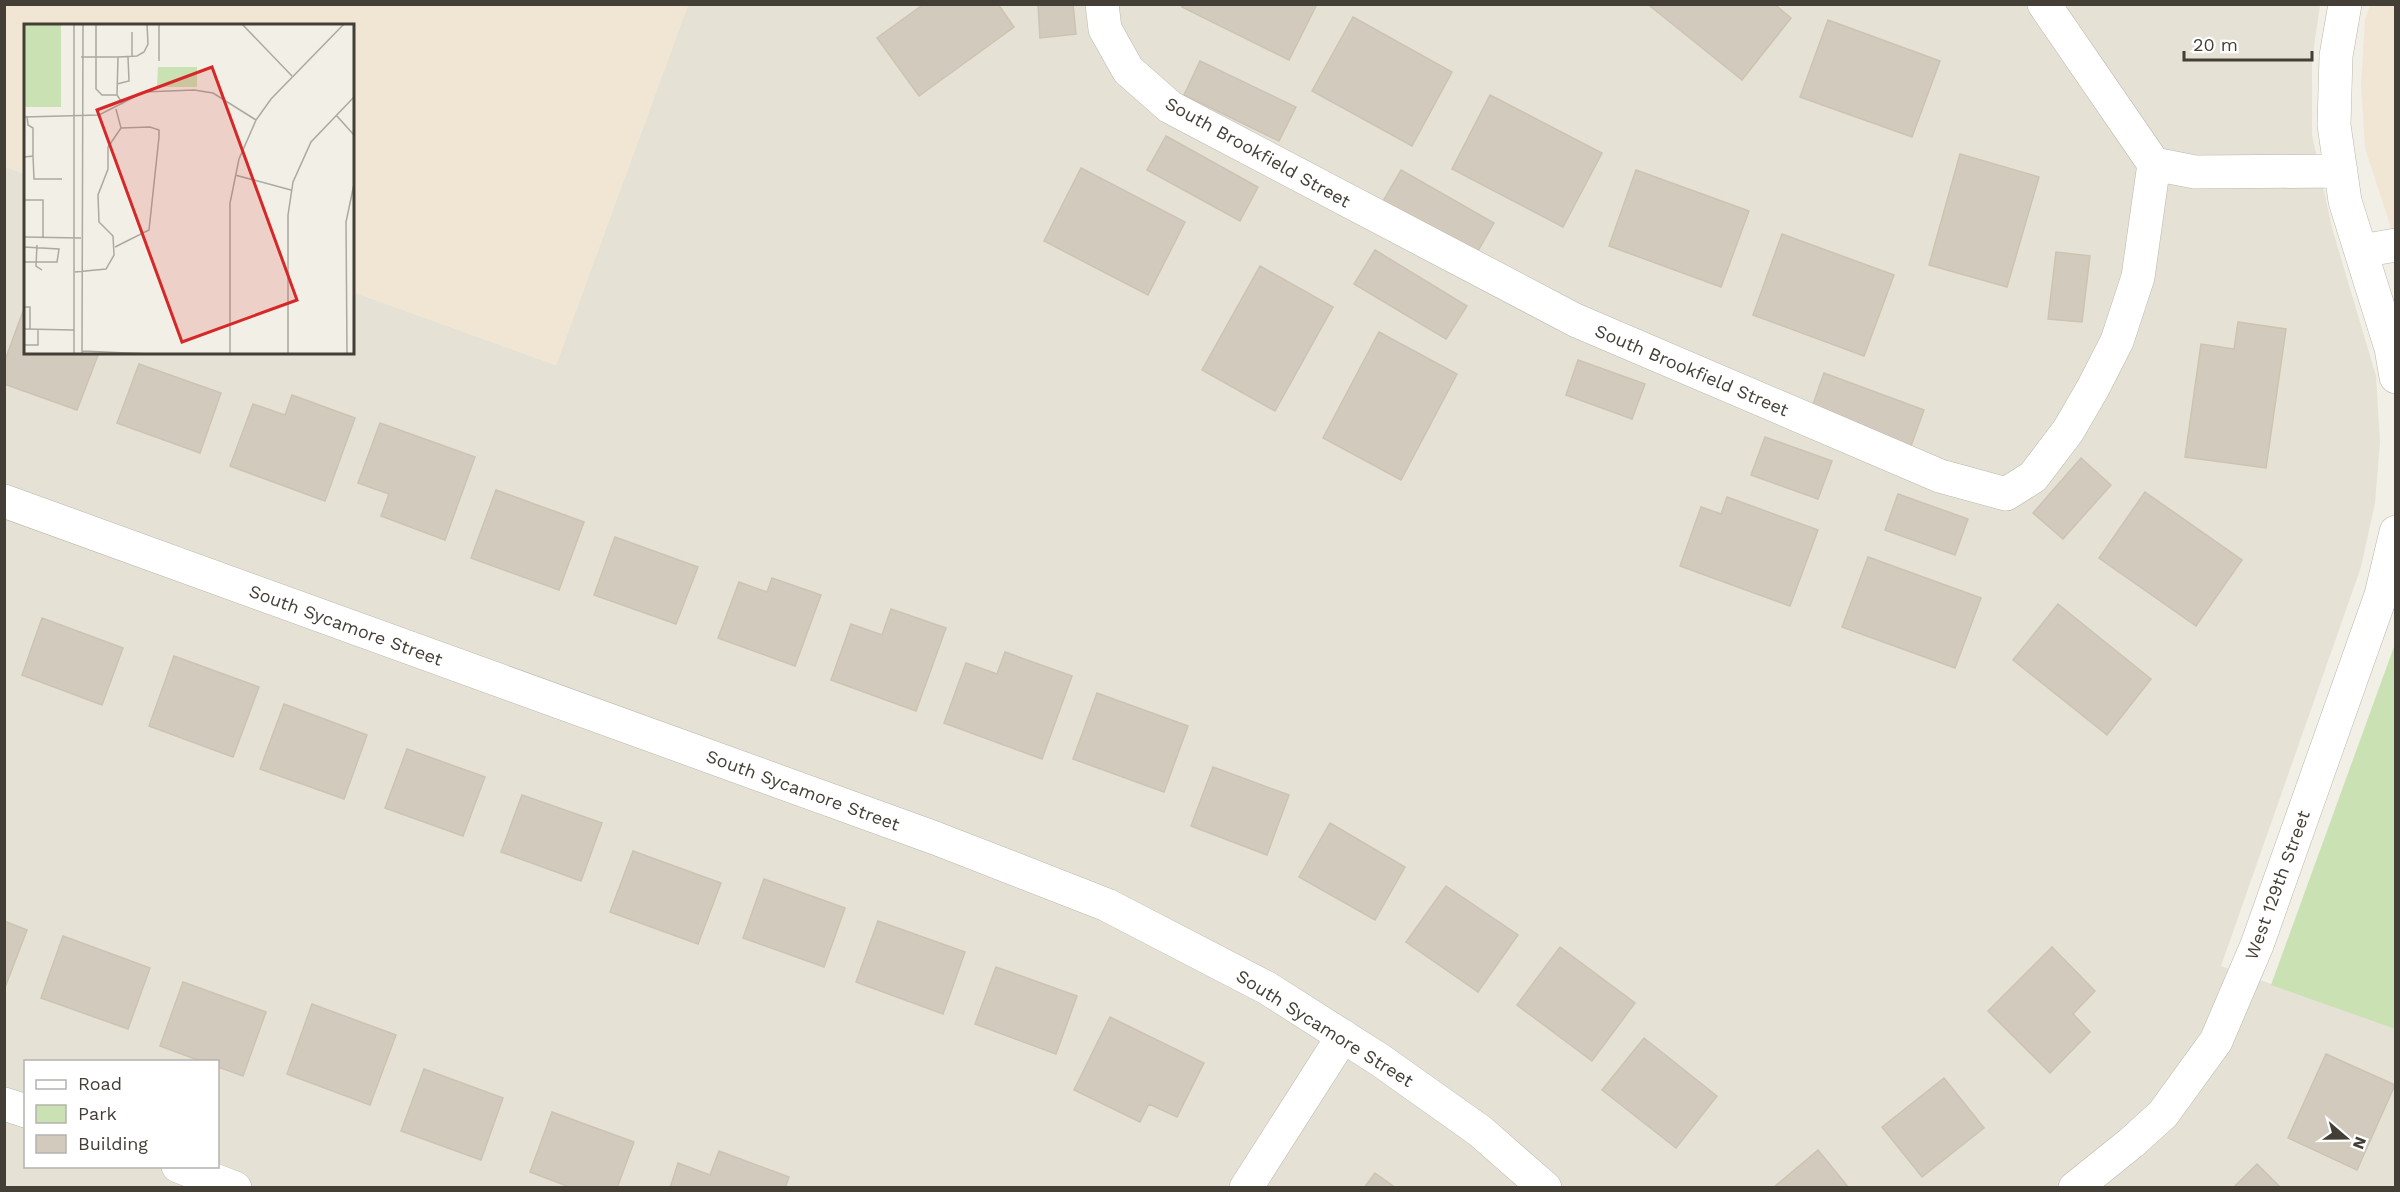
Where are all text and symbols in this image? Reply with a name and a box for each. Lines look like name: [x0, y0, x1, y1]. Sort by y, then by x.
inset map: [24, 24, 354, 354]
scale bar: [2184, 24, 2312, 62]
text: 20 m: [2193, 34, 2238, 55]
street label: South Brookfield Street: [1162, 92, 1355, 212]
street label: South Brookfield Street: [1592, 320, 1792, 421]
street label: South Sycamore Street: [246, 580, 446, 670]
street label: South Sycamore Street: [703, 745, 903, 835]
street label: West 129th Street: [2240, 807, 2314, 963]
street label: South Sycamore Street: [1233, 965, 1418, 1091]
legend: [24, 1060, 219, 1168]
text: Road: [78, 1073, 122, 1094]
text: Park: [78, 1103, 117, 1124]
north arrow: [2316, 1108, 2376, 1168]
text: Building: [78, 1133, 148, 1154]
text: N: [2349, 1134, 2371, 1152]

